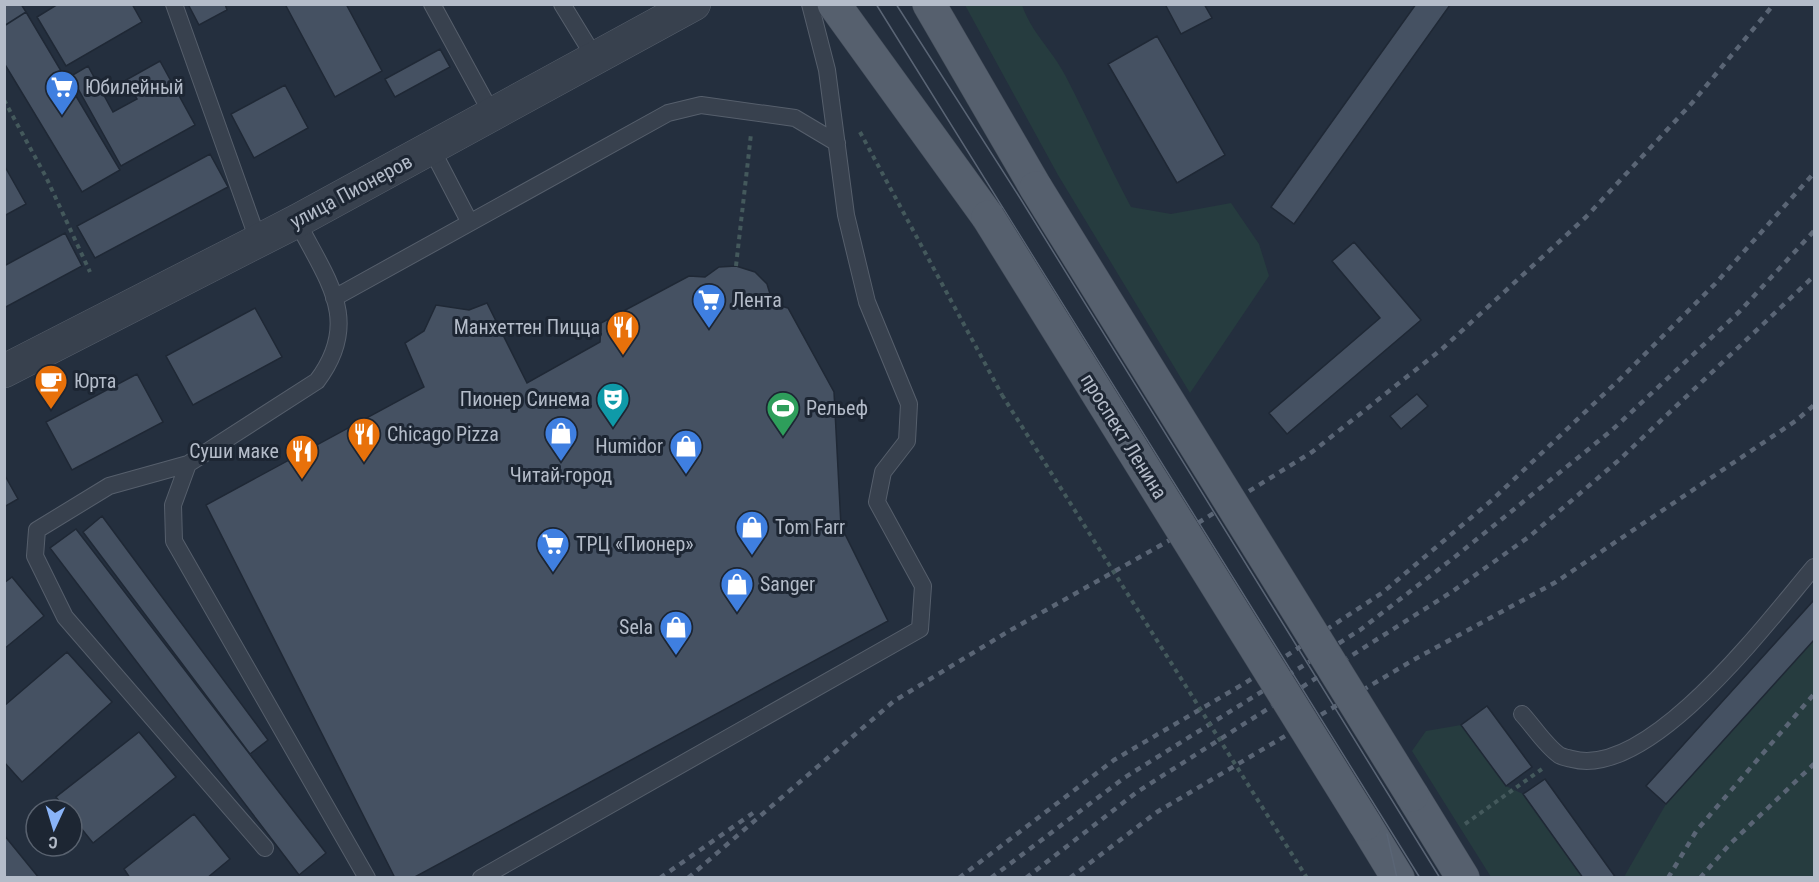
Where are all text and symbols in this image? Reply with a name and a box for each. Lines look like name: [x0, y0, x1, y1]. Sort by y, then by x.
supermarket icon: Юбилейный: [44, 69, 80, 116]
place label: Юбилейный: [85, 75, 184, 99]
street label: улица Пионеров: [286, 149, 416, 233]
supermarket icon: Лента: [691, 282, 727, 329]
place label: Лента: [732, 288, 782, 312]
restaurant icon: Манхеттен Пицца: [605, 309, 641, 356]
place label: Манхеттен Пицца: [454, 315, 600, 339]
cafe icon: Юрта: [33, 363, 69, 410]
place label: Юрта: [74, 369, 116, 393]
street label: проспект Ленина: [1076, 369, 1172, 503]
theatre icon: Пионер Синема: [595, 381, 631, 428]
place label: Пионер Синема: [460, 387, 590, 411]
sports icon: Рельеф: [765, 390, 801, 437]
place label: Рельеф: [806, 396, 868, 420]
shop icon: Читай-город: [543, 415, 579, 462]
restaurant icon: Chicago Pizza: [346, 416, 382, 463]
place label: Chicago Pizza: [387, 422, 499, 446]
shop icon: Humidor: [668, 428, 704, 475]
restaurant icon: Суши маке: [284, 433, 320, 480]
place label: Humidor: [595, 434, 663, 458]
place label: Суши маке: [189, 439, 279, 463]
place label: Читай-город: [510, 463, 613, 487]
shop icon: Tom Farr: [734, 509, 770, 556]
place label: Tom Farr: [775, 515, 845, 539]
supermarket icon: ТРЦ «Пионер»: [535, 526, 571, 573]
place label: ТРЦ «Пионер»: [576, 532, 694, 556]
shop icon: Sanger: [719, 566, 755, 613]
place label: Sanger: [760, 572, 815, 596]
shop icon: Sela: [658, 609, 694, 656]
place label: Sela: [619, 615, 653, 639]
north arrow: [24, 798, 84, 858]
text: С: [48, 833, 58, 852]

